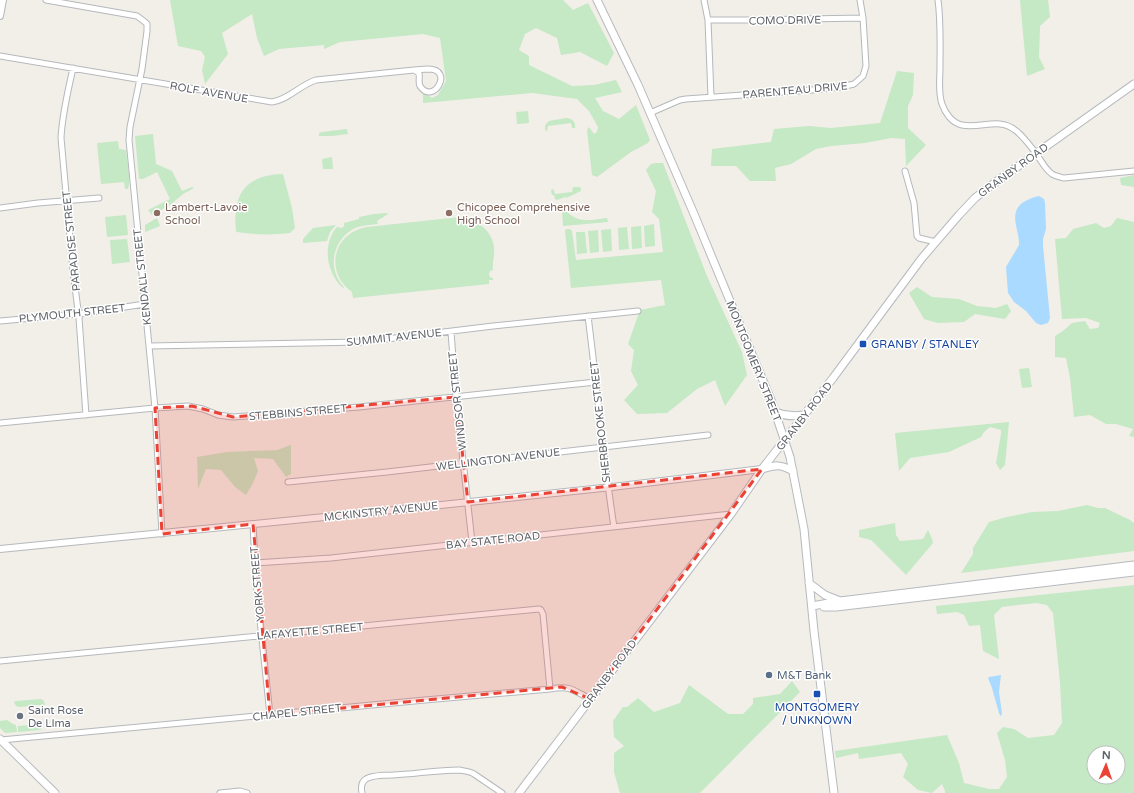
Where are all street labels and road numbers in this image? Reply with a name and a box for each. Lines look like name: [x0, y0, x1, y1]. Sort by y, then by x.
street label: COMO DRIVE: [749, 13, 821, 28]
street label: ROLF AVENUE: [169, 79, 249, 106]
street label: PARENTEAU DRIVE: [742, 79, 848, 102]
street label: GRANBY ROAD: [976, 141, 1051, 200]
street label: PARADISE STREET: [60, 190, 83, 292]
street label: KENDALL STREET: [131, 228, 154, 326]
street label: MONTGOMERY STREET: [723, 299, 784, 424]
street label: PLYMOUTH STREET: [18, 301, 126, 326]
street label: SUMMIT AVENUE: [346, 326, 442, 349]
street label: WINDSOR STREET: [446, 351, 469, 451]
street label: SHERBROOKE STREET: [588, 360, 613, 483]
street label: GRANBY ROAD: [774, 379, 835, 453]
street label: STEBBINS STREET: [248, 402, 348, 423]
street label: WELLINGTON AVENUE: [435, 445, 561, 474]
street label: MCKINSTRY AVENUE: [323, 499, 439, 524]
street label: BAY STATE ROAD: [445, 529, 541, 552]
street label: YORK STREET: [248, 546, 267, 622]
street label: LAFAYETTE STREET: [256, 620, 364, 643]
street label: GRANBY ROAD: [579, 637, 640, 712]
street label: CHAPEL STREET: [252, 701, 342, 724]

